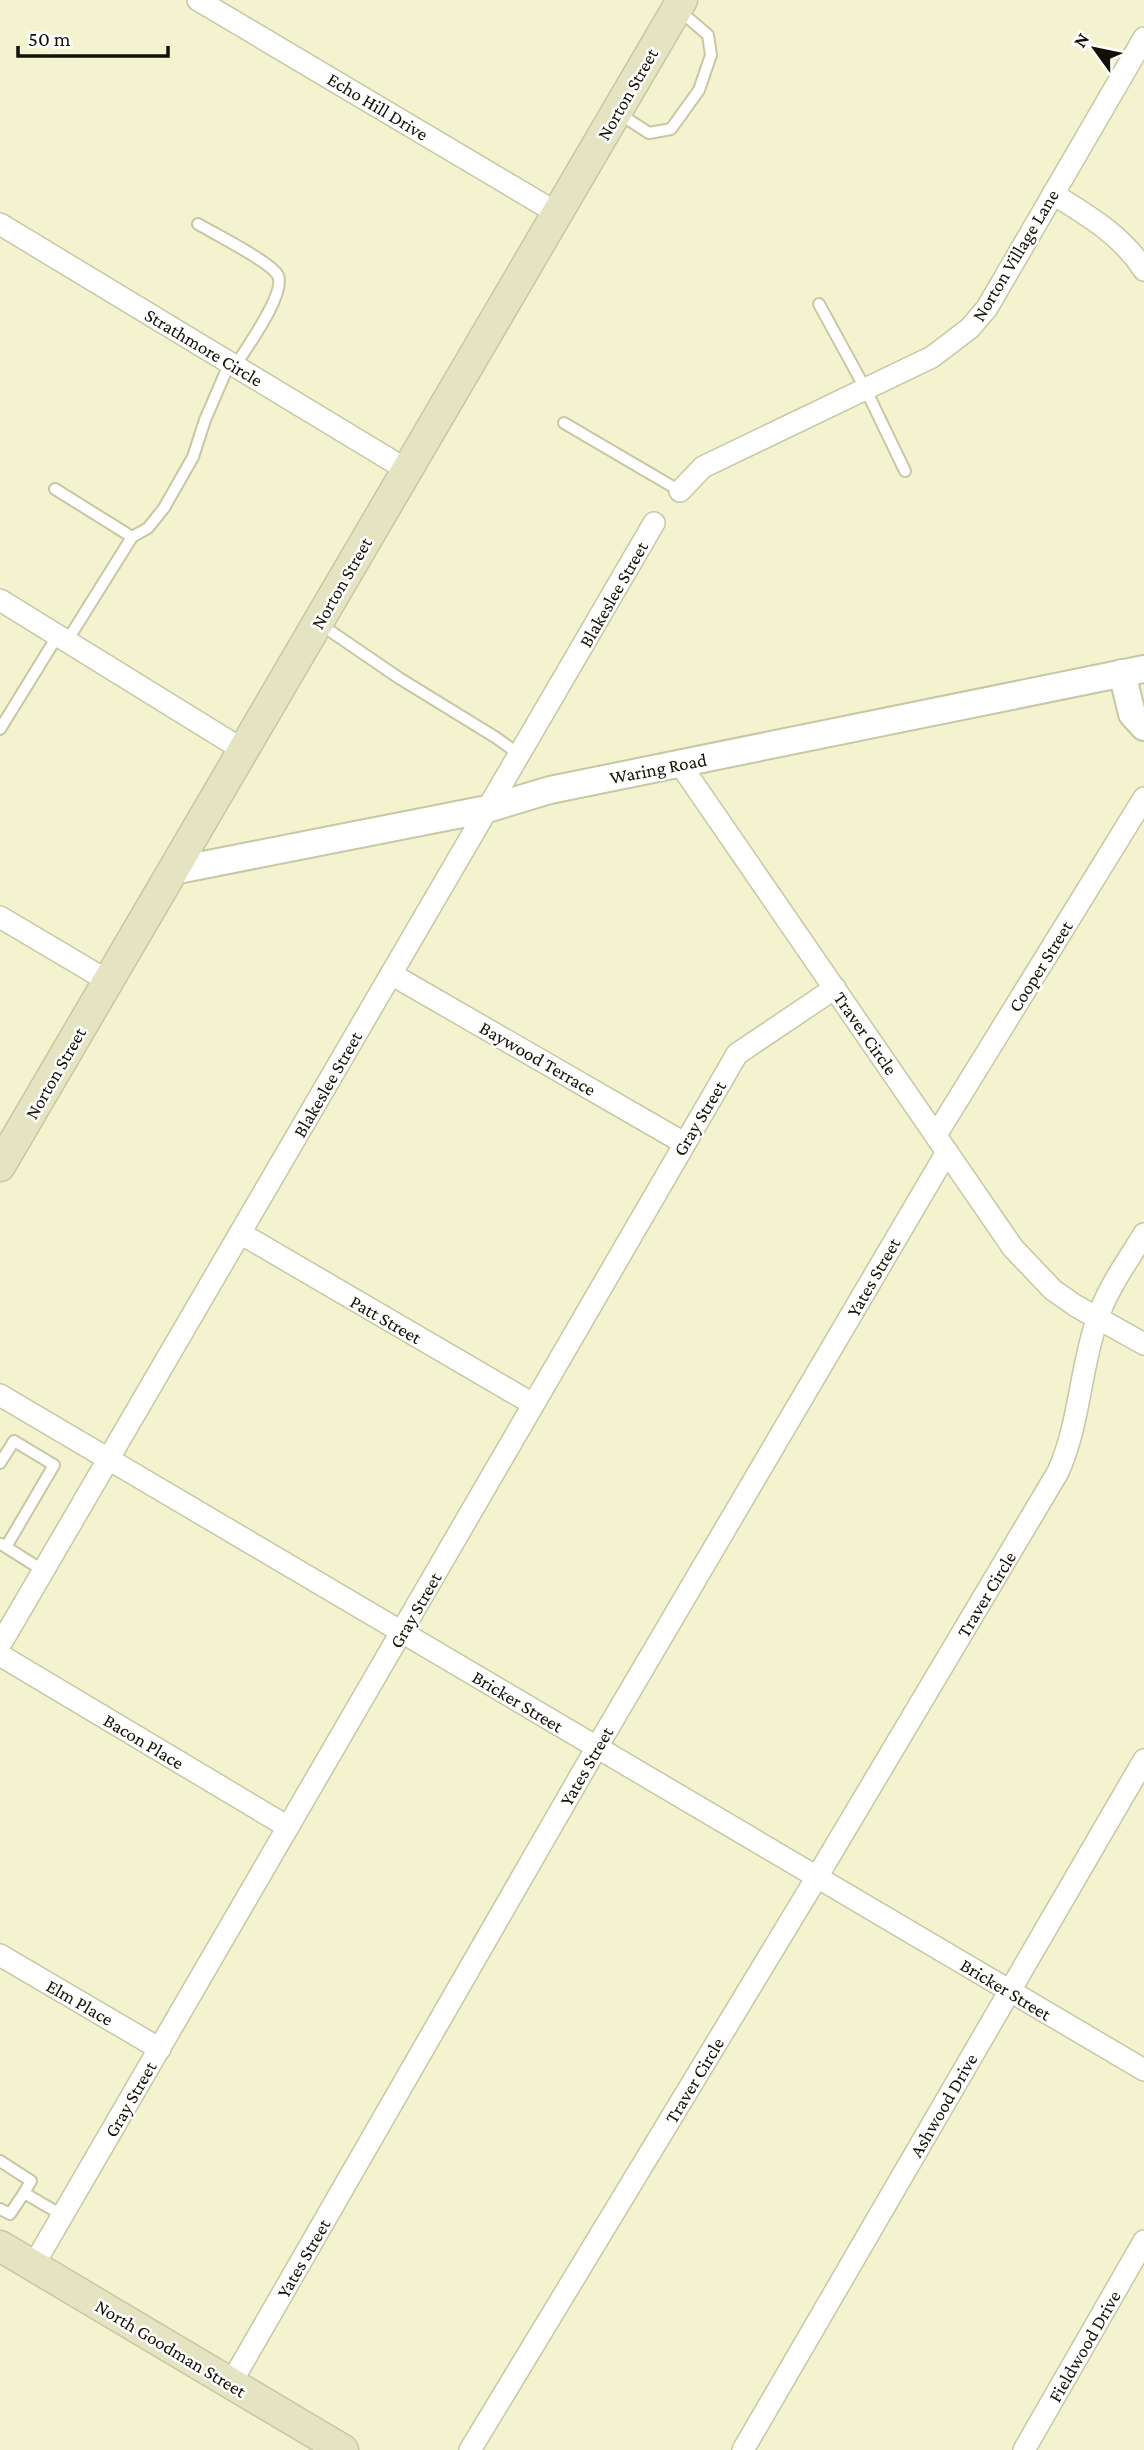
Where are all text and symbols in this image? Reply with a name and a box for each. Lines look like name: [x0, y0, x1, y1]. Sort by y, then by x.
scale bar: [18, 14, 168, 58]
north arrow: [1060, 14, 1130, 84]
text: 50 m: [28, 27, 71, 51]
text: N: [1069, 29, 1094, 51]
street label: Norton Street: [593, 44, 662, 144]
street label: Echo Hill Drive: [324, 68, 432, 145]
street label: Norton Village Lane: [968, 186, 1063, 325]
street label: Strathmore Circle: [141, 304, 266, 391]
street label: Norton Street: [307, 533, 376, 633]
street label: Blakeslee Street: [575, 537, 653, 651]
street label: Waring Road: [608, 749, 708, 788]
street label: Cooper Street: [1004, 916, 1077, 1016]
street label: Traver Circle: [829, 988, 902, 1079]
street label: Baywood Terrace: [476, 1017, 599, 1100]
street label: Norton Street: [21, 1023, 90, 1123]
street label: Blakeslee Street: [289, 1027, 367, 1141]
street label: Gray Street: [669, 1076, 730, 1160]
street label: Yates Street: [842, 1233, 905, 1320]
street label: Patt Street: [346, 1291, 426, 1349]
street label: Traver Circle: [953, 1548, 1020, 1641]
street label: Gray Street: [385, 1568, 446, 1652]
street label: Bricker Street: [469, 1666, 567, 1737]
street label: Bacon Place: [100, 1709, 188, 1774]
street label: Yates Street: [555, 1722, 618, 1809]
street label: Bricker Street: [957, 1954, 1055, 2025]
street label: Elm Place: [43, 1975, 117, 2030]
street label: Traver Circle: [661, 2034, 728, 2127]
street label: Ashwood Drive: [905, 2050, 982, 2161]
street label: Gray Street: [100, 2057, 161, 2141]
street label: Yates Street: [272, 2214, 335, 2301]
street label: Fieldwood Drive: [1044, 2287, 1125, 2406]
street label: North Goodman Street: [92, 2295, 250, 2402]

